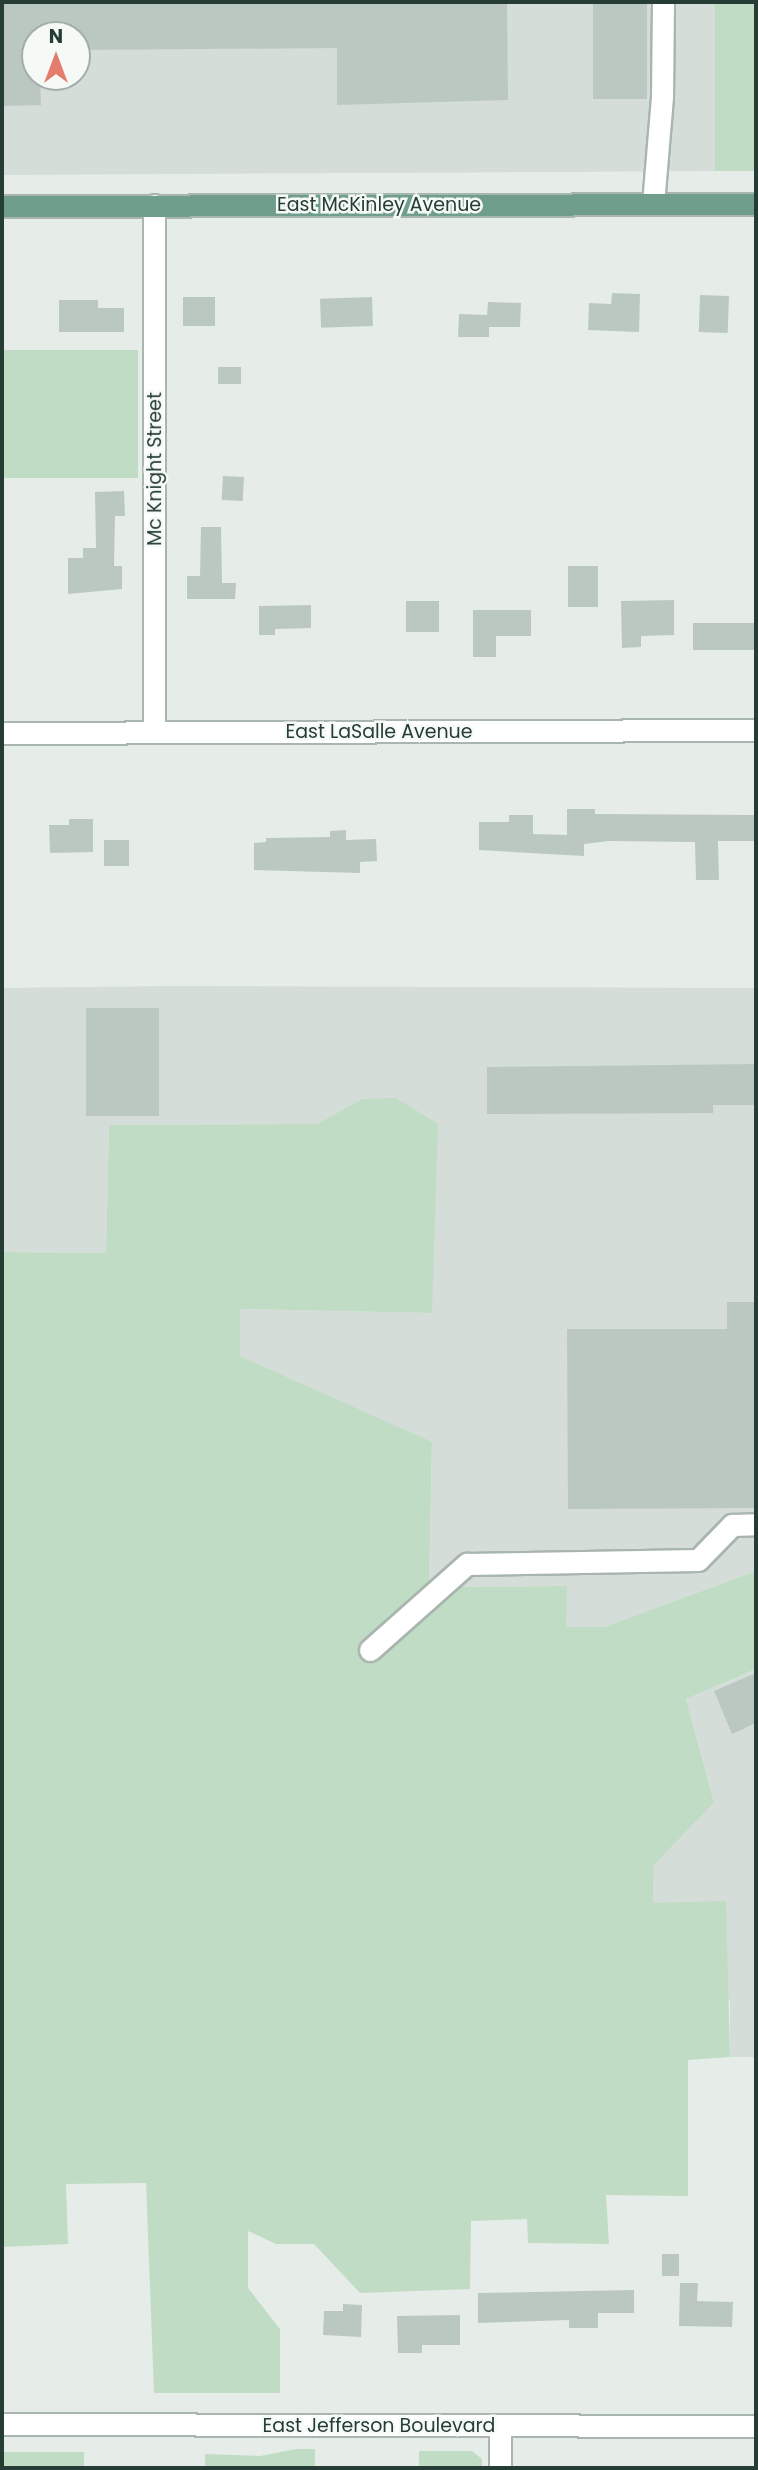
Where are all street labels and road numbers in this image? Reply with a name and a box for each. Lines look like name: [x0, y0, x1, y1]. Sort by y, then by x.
street label: East McKinley Avenue: [277, 194, 481, 216]
street label: Mc Knight Street: [144, 392, 166, 546]
street label: East LaSalle Avenue: [285, 721, 473, 743]
street label: East Jefferson Boulevard: [263, 2415, 495, 2437]

